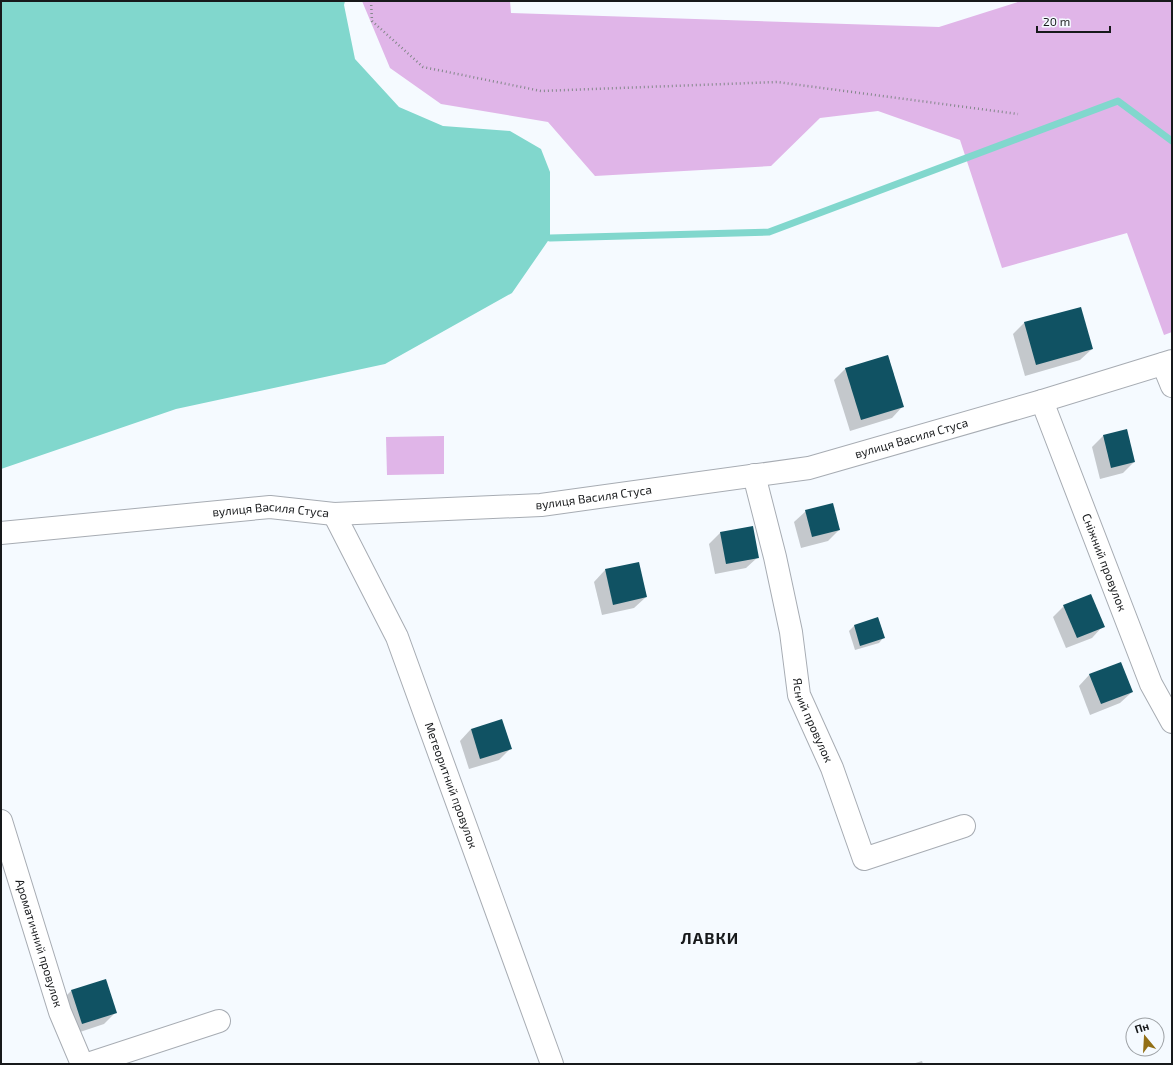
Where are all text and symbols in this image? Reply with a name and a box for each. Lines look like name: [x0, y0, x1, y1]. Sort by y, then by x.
scale bar: [1037, 8, 1110, 34]
text: 20 m: [1043, 14, 1070, 28]
street label: вулиця Василя Стуса: [853, 415, 969, 461]
street label: вулиця Василя Стуса: [535, 482, 653, 512]
street label: вулиця Василя Стуса: [212, 499, 330, 519]
street label: Сніжний провулок: [1080, 511, 1130, 613]
street label: Ясний провулок: [791, 677, 837, 765]
street label: Метеоритний провулок: [423, 720, 481, 850]
street label: Ароматичний провулок: [13, 877, 66, 1009]
district label: ЛАВКИ: [681, 928, 739, 947]
north arrow: [1125, 1017, 1165, 1057]
text: Пн: [1133, 1019, 1151, 1035]

